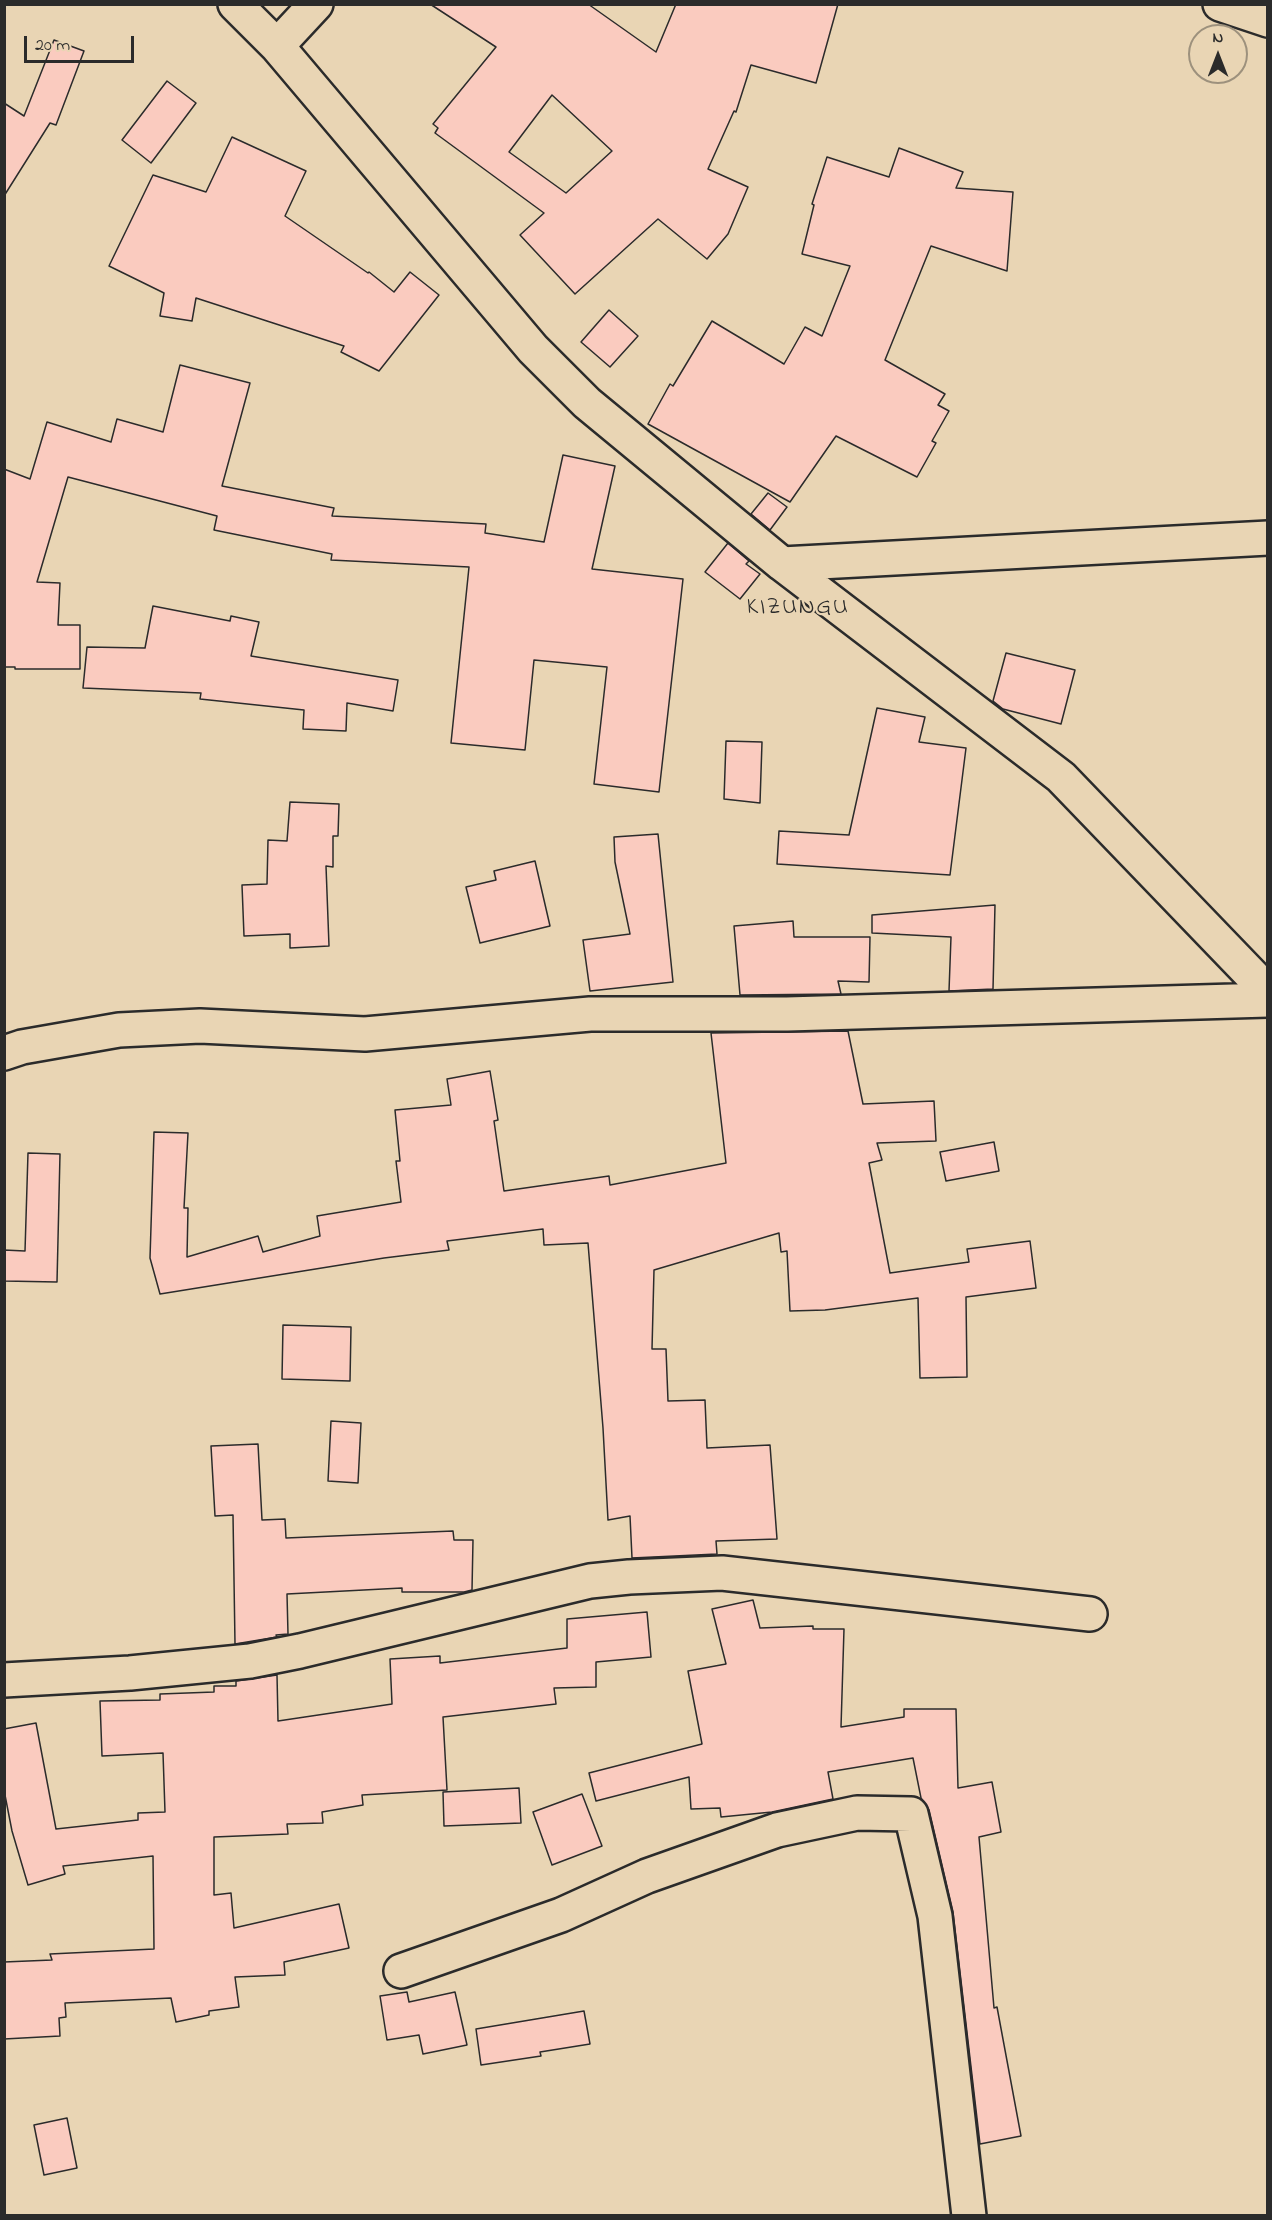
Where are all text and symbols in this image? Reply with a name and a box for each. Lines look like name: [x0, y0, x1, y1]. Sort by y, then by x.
scale bar: [27, 24, 136, 62]
north arrow: [1188, 24, 1248, 84]
text: N: [1213, 26, 1223, 50]
text: 20 m: [35, 33, 70, 59]
district label: KIZUNGU: [747, 595, 849, 623]

